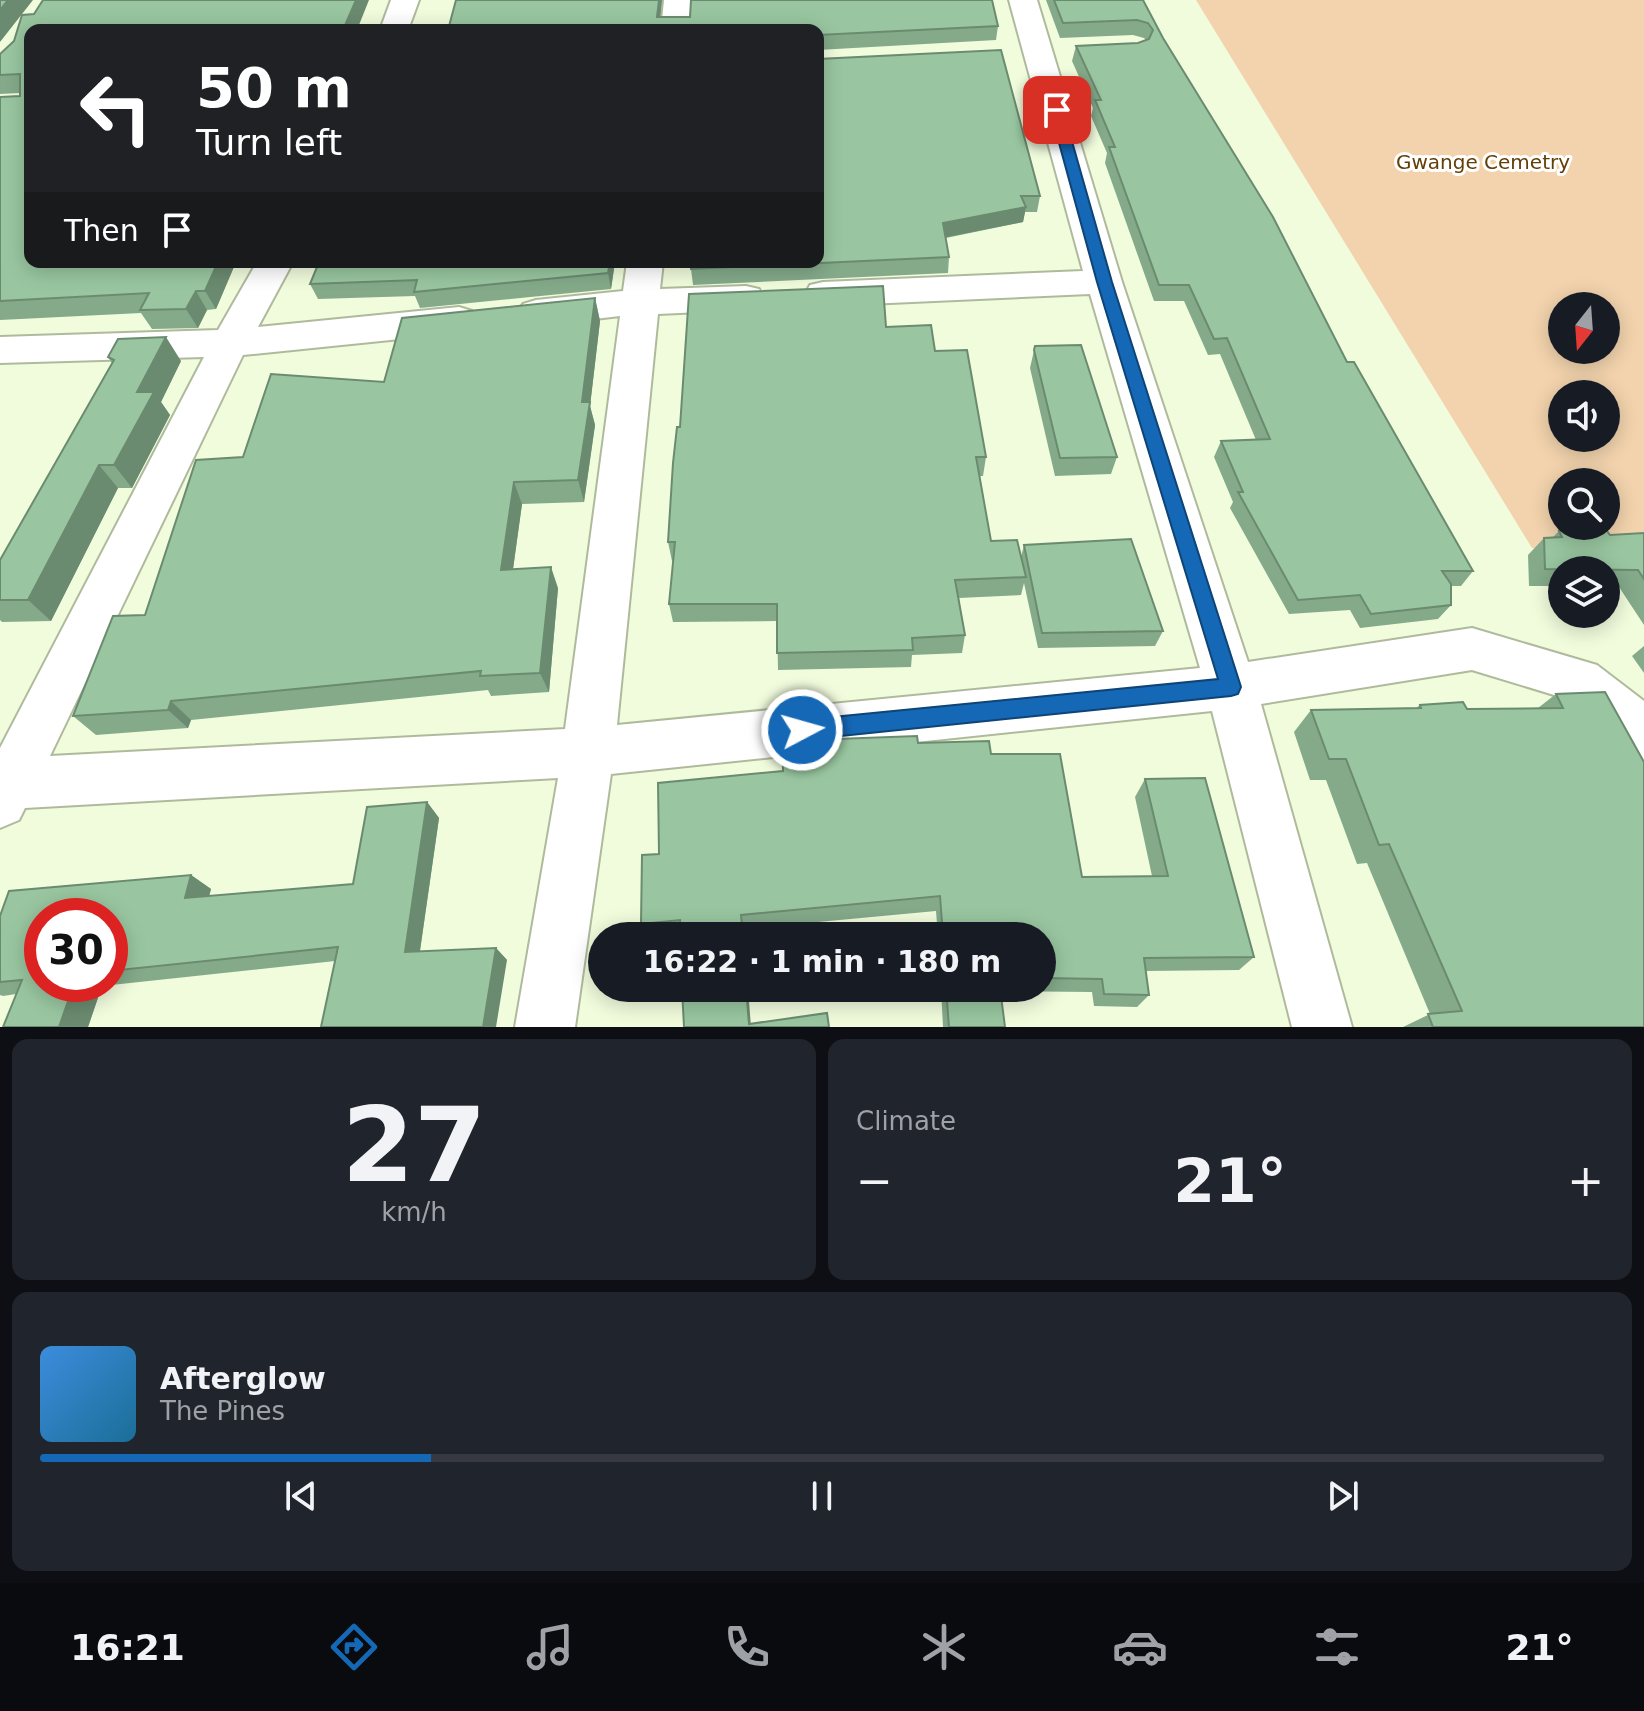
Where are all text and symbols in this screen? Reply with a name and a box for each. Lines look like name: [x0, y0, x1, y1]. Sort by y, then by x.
text: 50 m: [196, 55, 352, 120]
icon: left: [64, 56, 168, 160]
pin: [1023, 76, 1091, 144]
icon: arrive: [1035, 88, 1079, 132]
text: Turn left: [196, 122, 342, 163]
park label: Gwange Cemetry: [1396, 150, 1570, 174]
icon: arrive: [155, 208, 199, 252]
text: Then: [64, 213, 139, 248]
north arrow: [1548, 292, 1620, 364]
map controls: [1548, 292, 1620, 628]
button: sound: [1548, 380, 1620, 452]
button: search: [1548, 468, 1620, 540]
button: layers: [1548, 556, 1620, 628]
position arrow: [760, 688, 844, 772]
speed limit sign: 30: [24, 898, 128, 1002]
text: 16:22 · 1 min · 180 m: [643, 944, 1001, 979]
text: 27: [342, 1084, 486, 1206]
text: Climate: [856, 1106, 956, 1136]
text: 21°: [1173, 1146, 1287, 1216]
text: −: [856, 1155, 893, 1206]
text: +: [1567, 1155, 1604, 1206]
text: km/h: [381, 1197, 447, 1227]
text: Afterglow: [160, 1361, 326, 1396]
text: The Pines: [160, 1396, 285, 1426]
icon: previous: [279, 1474, 323, 1518]
icon: pause: [800, 1474, 844, 1518]
icon: next: [1321, 1474, 1365, 1518]
icon: directions: [326, 1619, 382, 1675]
icon: music: [522, 1619, 578, 1675]
icon: phone: [719, 1619, 775, 1675]
icon: climate: [916, 1619, 972, 1675]
icon: car: [1112, 1619, 1168, 1675]
icon: filters: [1309, 1619, 1365, 1675]
text: 16:21: [70, 1627, 185, 1668]
text: 21°: [1506, 1627, 1574, 1668]

